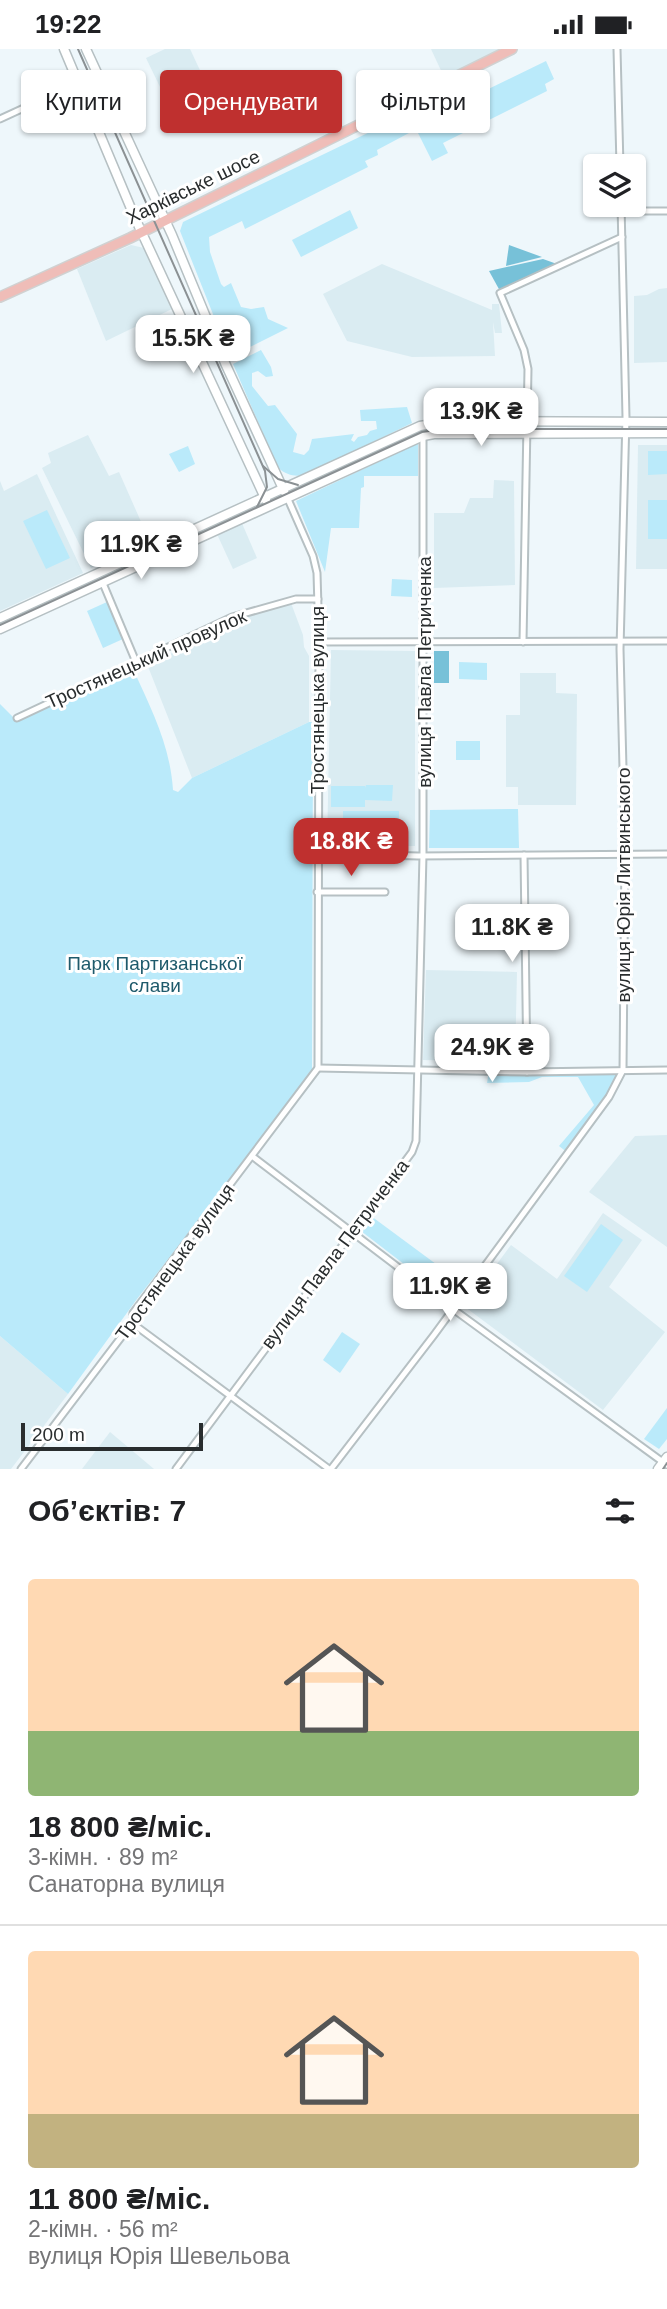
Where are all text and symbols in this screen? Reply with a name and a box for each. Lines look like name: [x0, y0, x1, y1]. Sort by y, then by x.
text: 19:22: [35, 9, 102, 39]
chip: Купити: [21, 70, 146, 133]
chip: Орендувати: [160, 70, 342, 133]
chip: Фільтри: [356, 70, 490, 133]
street label: Харківське шосе: [123, 146, 263, 228]
map controls: [583, 154, 646, 217]
button: layers: [583, 154, 646, 217]
pin: 15.5K ₴: [128, 315, 258, 375]
text: 15.5K ₴: [151, 325, 235, 351]
pin: 13.9K ₴: [416, 389, 546, 448]
text: 13.9K ₴: [439, 398, 523, 424]
pin: 11.9K ₴: [76, 521, 206, 581]
text: 11.9K ₴: [100, 531, 182, 557]
street label: вулиця Павла Петриченка: [414, 556, 435, 788]
street label: Тростянецький провулок: [43, 605, 250, 713]
street label: Тростянецька вулиця: [307, 606, 328, 794]
street label: вулиця Юрія Литвинського: [613, 767, 634, 1003]
pin: 18.8K ₴: [286, 819, 416, 878]
text: 18.8K ₴: [309, 828, 393, 854]
pin: 11.8K ₴: [447, 905, 577, 964]
text: 11.8K ₴: [471, 914, 553, 940]
park label: Парк Партизанської слави: [67, 953, 244, 996]
pin: 24.9K ₴: [427, 1025, 557, 1084]
text: 24.9K ₴: [450, 1034, 534, 1060]
street label: вулиця Павла Петриченка: [257, 1155, 413, 1353]
street label: Тростянецька вулиця: [111, 1180, 239, 1344]
pin: 11.9K ₴: [385, 1263, 515, 1323]
text: 11.9K ₴: [409, 1273, 491, 1299]
scale bar: [21, 1420, 203, 1452]
text: 200 m: [32, 1424, 85, 1445]
icon: filters: [601, 1492, 639, 1530]
text: Об’єктів: 7: [28, 1494, 186, 1527]
icon: home: [271, 1625, 397, 1751]
text: 18 800 ₴/міс.: [28, 1810, 212, 1843]
text: 3-кімн. · 89 m²: [28, 1844, 178, 1870]
text: Санаторна вулиця: [28, 1871, 225, 1897]
icon: home: [271, 1997, 397, 2123]
text: 11 800 ₴/міс.: [28, 2182, 210, 2215]
text: 2-кімн. · 56 m²: [28, 2216, 178, 2242]
text: вулиця Юрія Шевельова: [28, 2243, 290, 2269]

